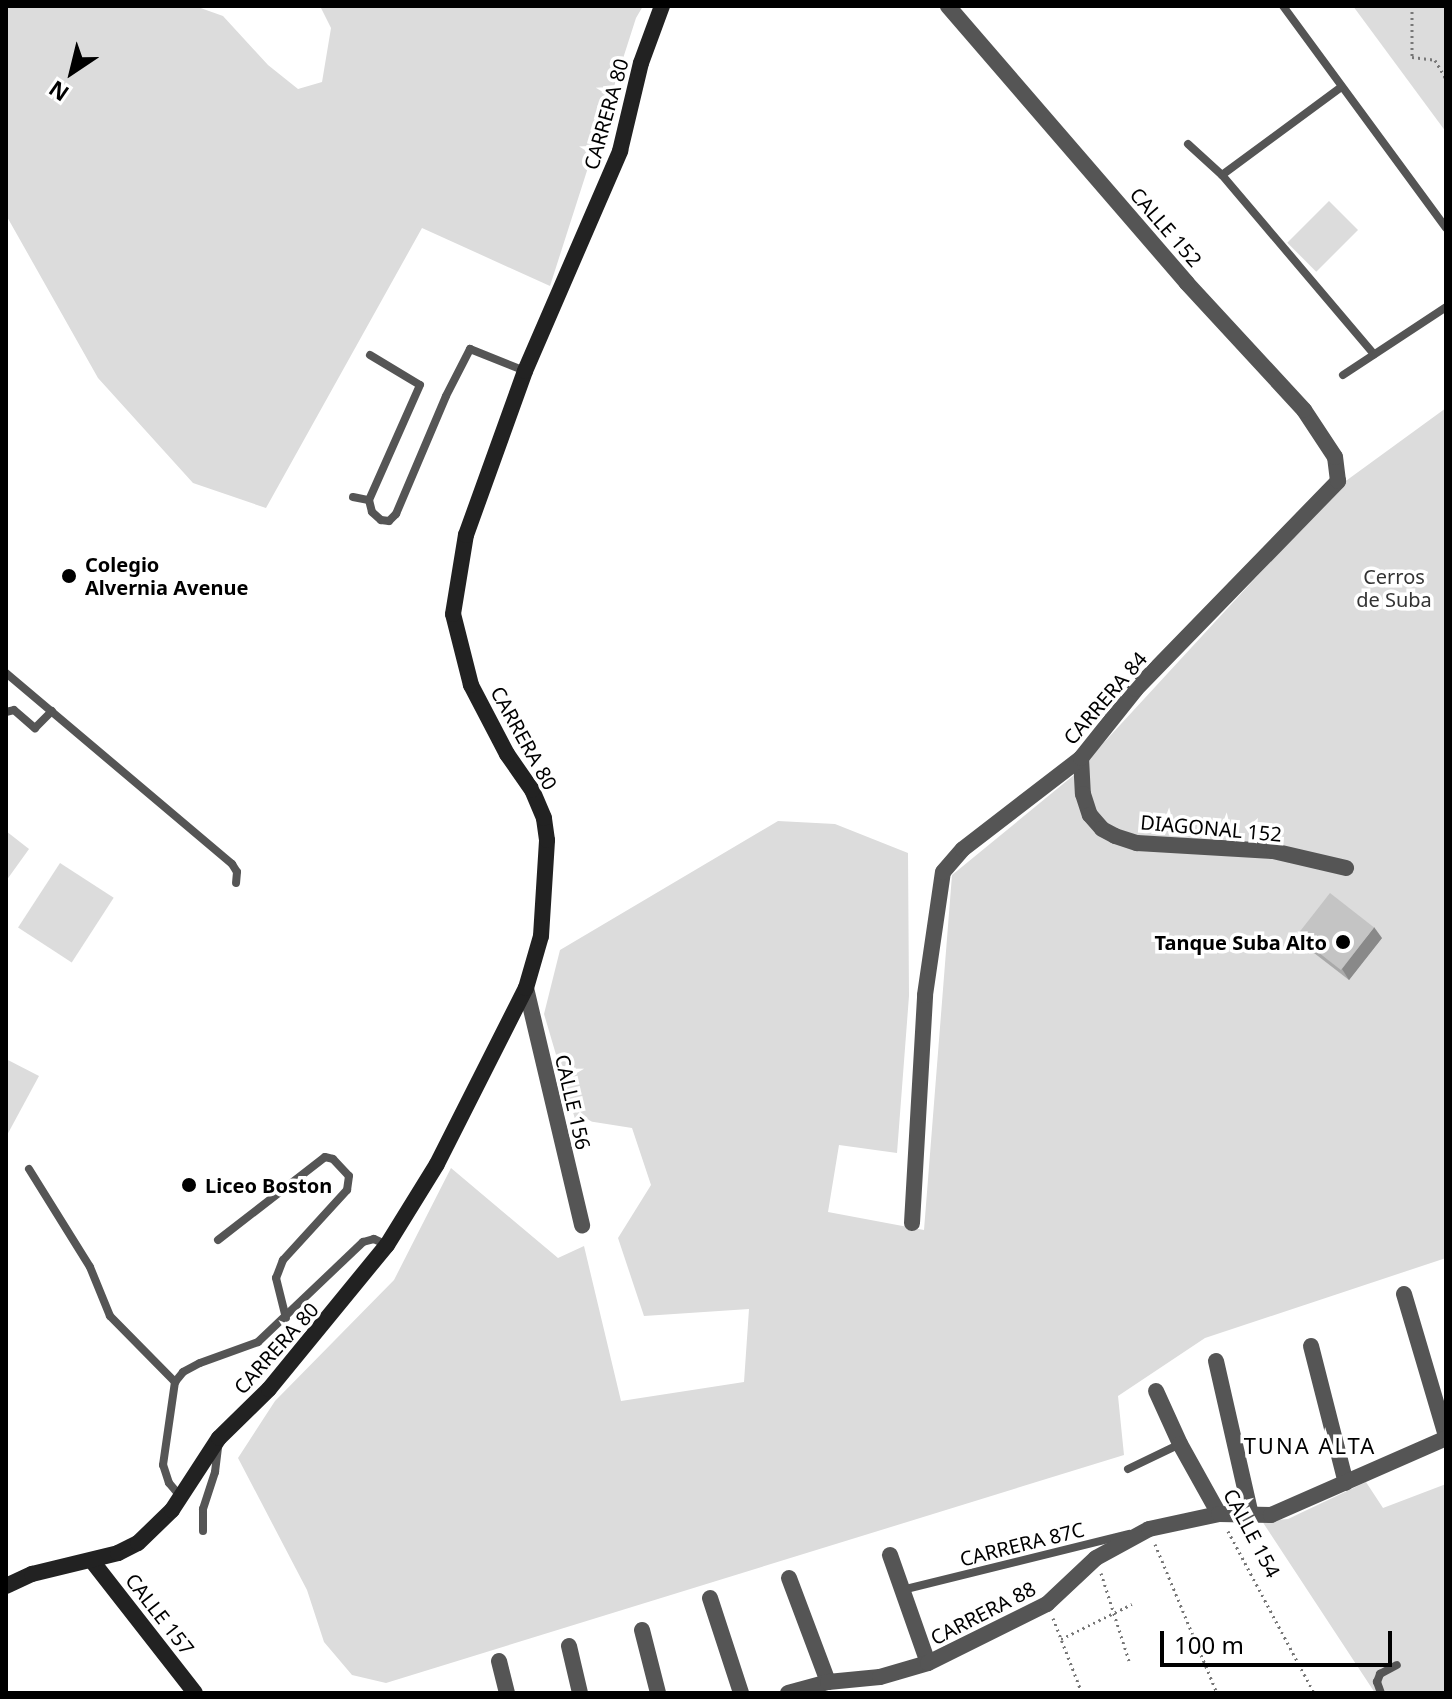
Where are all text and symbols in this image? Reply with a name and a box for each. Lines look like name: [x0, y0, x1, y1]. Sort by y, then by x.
north arrow: [32, 32, 112, 112]
street label: CARRERA 80: [579, 56, 633, 172]
text: N: [42, 74, 74, 109]
street label: CALLE 152: [1125, 183, 1207, 271]
place label: Colegio Alvernia Avenue: [85, 552, 248, 599]
park label: Cerros de Suba: [1356, 564, 1432, 611]
marker: Colegio Alvernia Avenue: [60, 567, 78, 585]
street label: CARRERA 84: [1058, 647, 1152, 749]
street label: CARRERA 80: [486, 682, 562, 794]
street label: DIAGONAL 152: [1139, 810, 1283, 846]
place label: Tanque Suba Alto: [1154, 930, 1327, 954]
marker: Tanque Suba Alto: [1334, 933, 1352, 951]
street label: CALLE 156: [550, 1052, 596, 1152]
place label: Liceo Boston: [205, 1173, 332, 1197]
marker: Liceo Boston: [180, 1176, 198, 1194]
street label: CARRERA 80: [229, 1297, 323, 1399]
district label: TUNA ALTA: [1244, 1433, 1376, 1459]
street label: CALLE 154: [1219, 1485, 1285, 1581]
street label: CARRERA 87C: [957, 1517, 1087, 1571]
street label: CALLE 157: [121, 1568, 199, 1660]
street label: CARRERA 88: [926, 1576, 1040, 1650]
scale bar: [1164, 1615, 1396, 1665]
text: 100 m: [1174, 1628, 1244, 1661]

